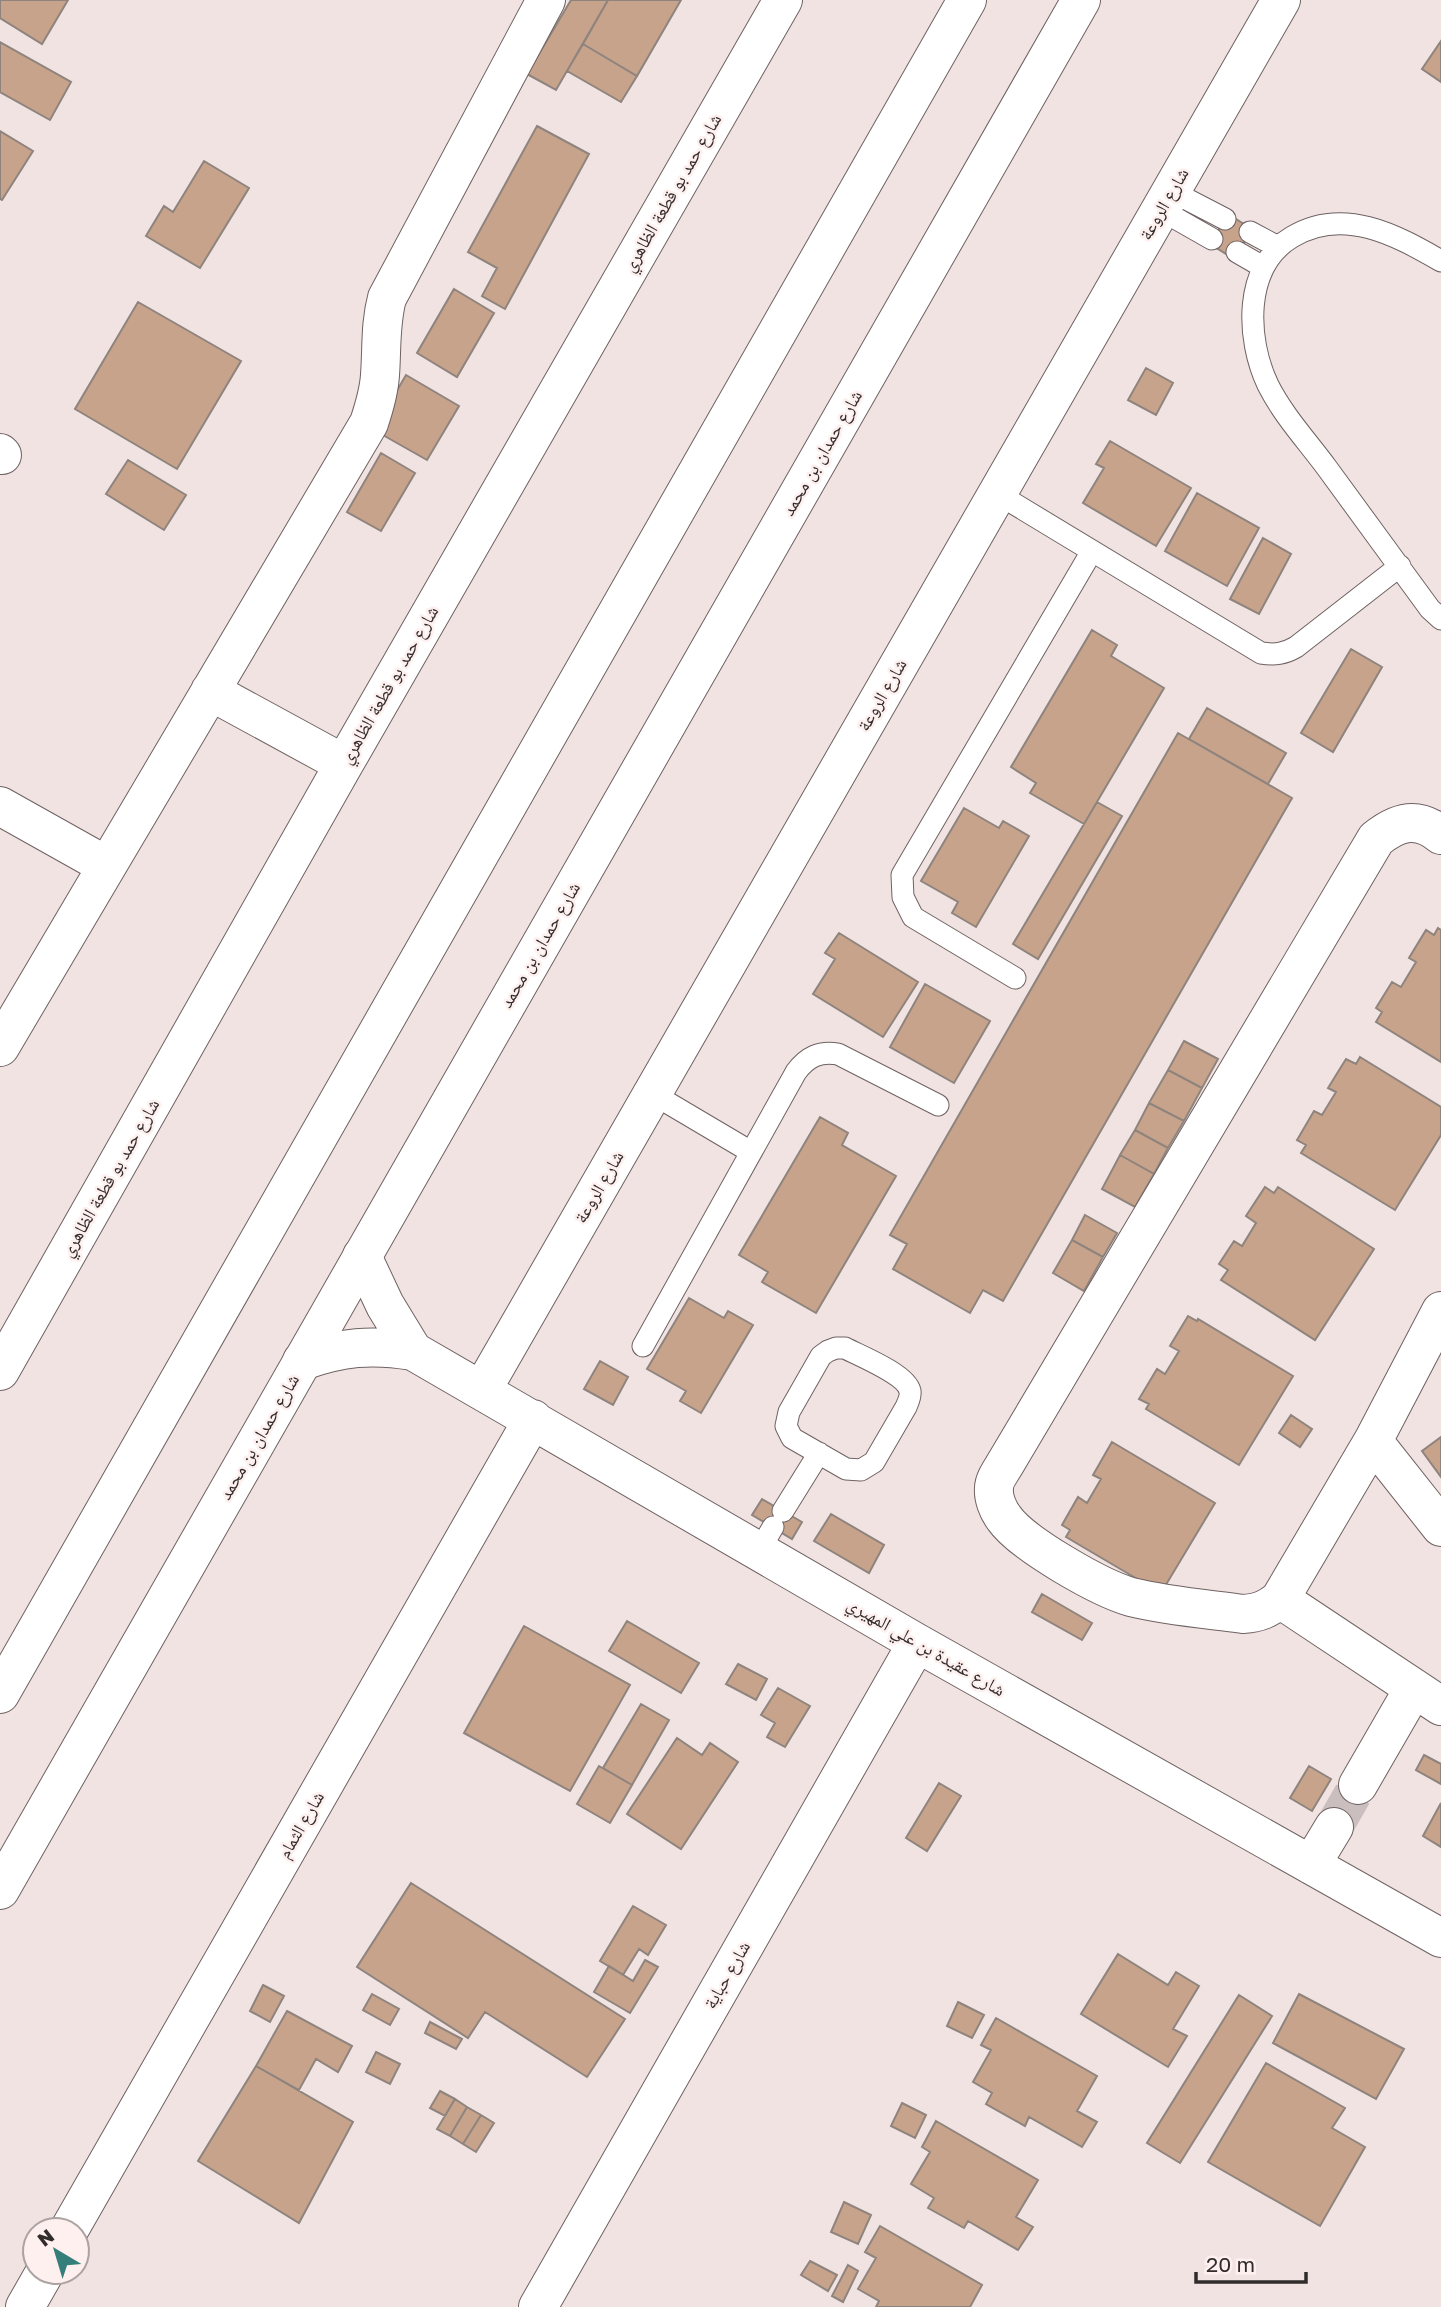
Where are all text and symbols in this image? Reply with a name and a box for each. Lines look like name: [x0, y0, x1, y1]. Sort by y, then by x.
street label: شارع حمد بو قطعة الظاهري: [617, 109, 729, 278]
street label: شارع الروعة: [1134, 163, 1193, 244]
street label: شارع حمدان بن محمد: [776, 386, 867, 520]
street label: شارع حمد بو قطعة الظاهري: [334, 601, 446, 770]
street label: شارع الروعة: [852, 654, 911, 735]
street label: شارع حمدان بن محمد: [494, 878, 585, 1012]
street label: شارع حمد بو قطعة الظاهري: [55, 1094, 167, 1263]
street label: شارع الروعة: [569, 1146, 628, 1227]
street label: شارع حمدان بن محمد: [213, 1370, 304, 1504]
street label: شارع عقيدة بن علي المهيري: [841, 1592, 1010, 1704]
street label: شارع الثمام: [272, 1787, 330, 1863]
street label: شارع حباية: [698, 1937, 755, 2013]
north arrow: [21, 2216, 91, 2286]
text: N: [32, 2224, 58, 2251]
scale bar: [1196, 2240, 1306, 2284]
text: 20 m: [1206, 2251, 1255, 2277]

